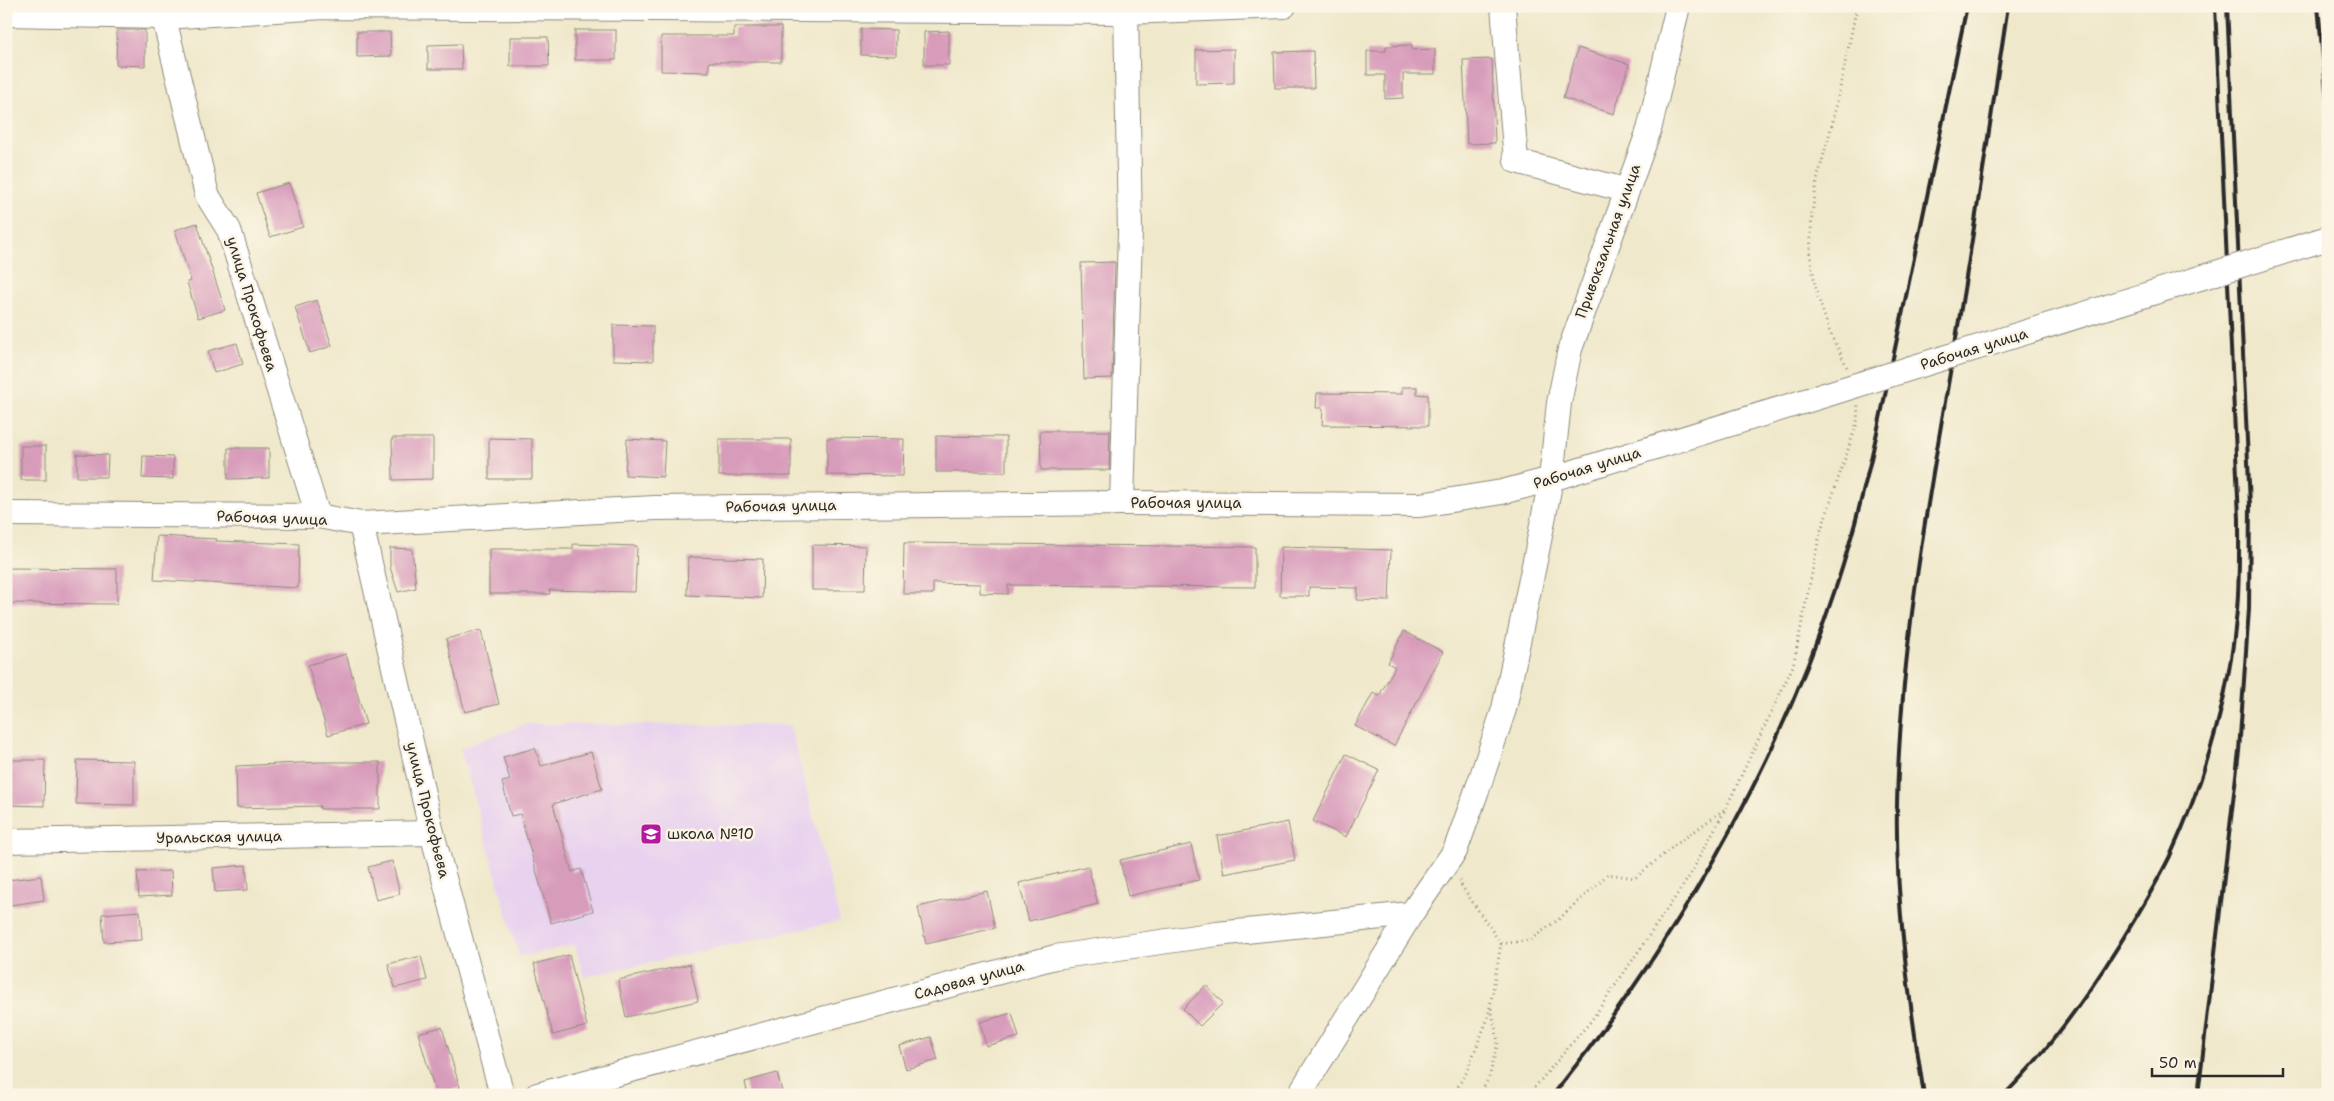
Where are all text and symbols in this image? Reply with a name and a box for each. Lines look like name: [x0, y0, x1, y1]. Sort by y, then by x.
street label: Привокзальная улица: [1571, 160, 1645, 321]
street label: улица Прокофьева: [222, 234, 282, 374]
street label: Рабочая улица: [1918, 323, 2031, 375]
street label: Рабочая улица: [1531, 442, 1644, 494]
street label: Рабочая улица: [1130, 493, 1242, 513]
street label: Рабочая улица: [725, 495, 837, 517]
street label: Рабочая улица: [216, 506, 329, 530]
street label: улица Прокофьева: [401, 740, 455, 881]
school or university icon: школа №10: [639, 822, 663, 846]
place label: школа №10: [667, 824, 754, 844]
street label: Уральская улица: [156, 826, 283, 848]
street label: Садовая улица: [912, 956, 1027, 1004]
scale bar: [2152, 1046, 2283, 1078]
text: 50 m: [2159, 1053, 2197, 1073]

